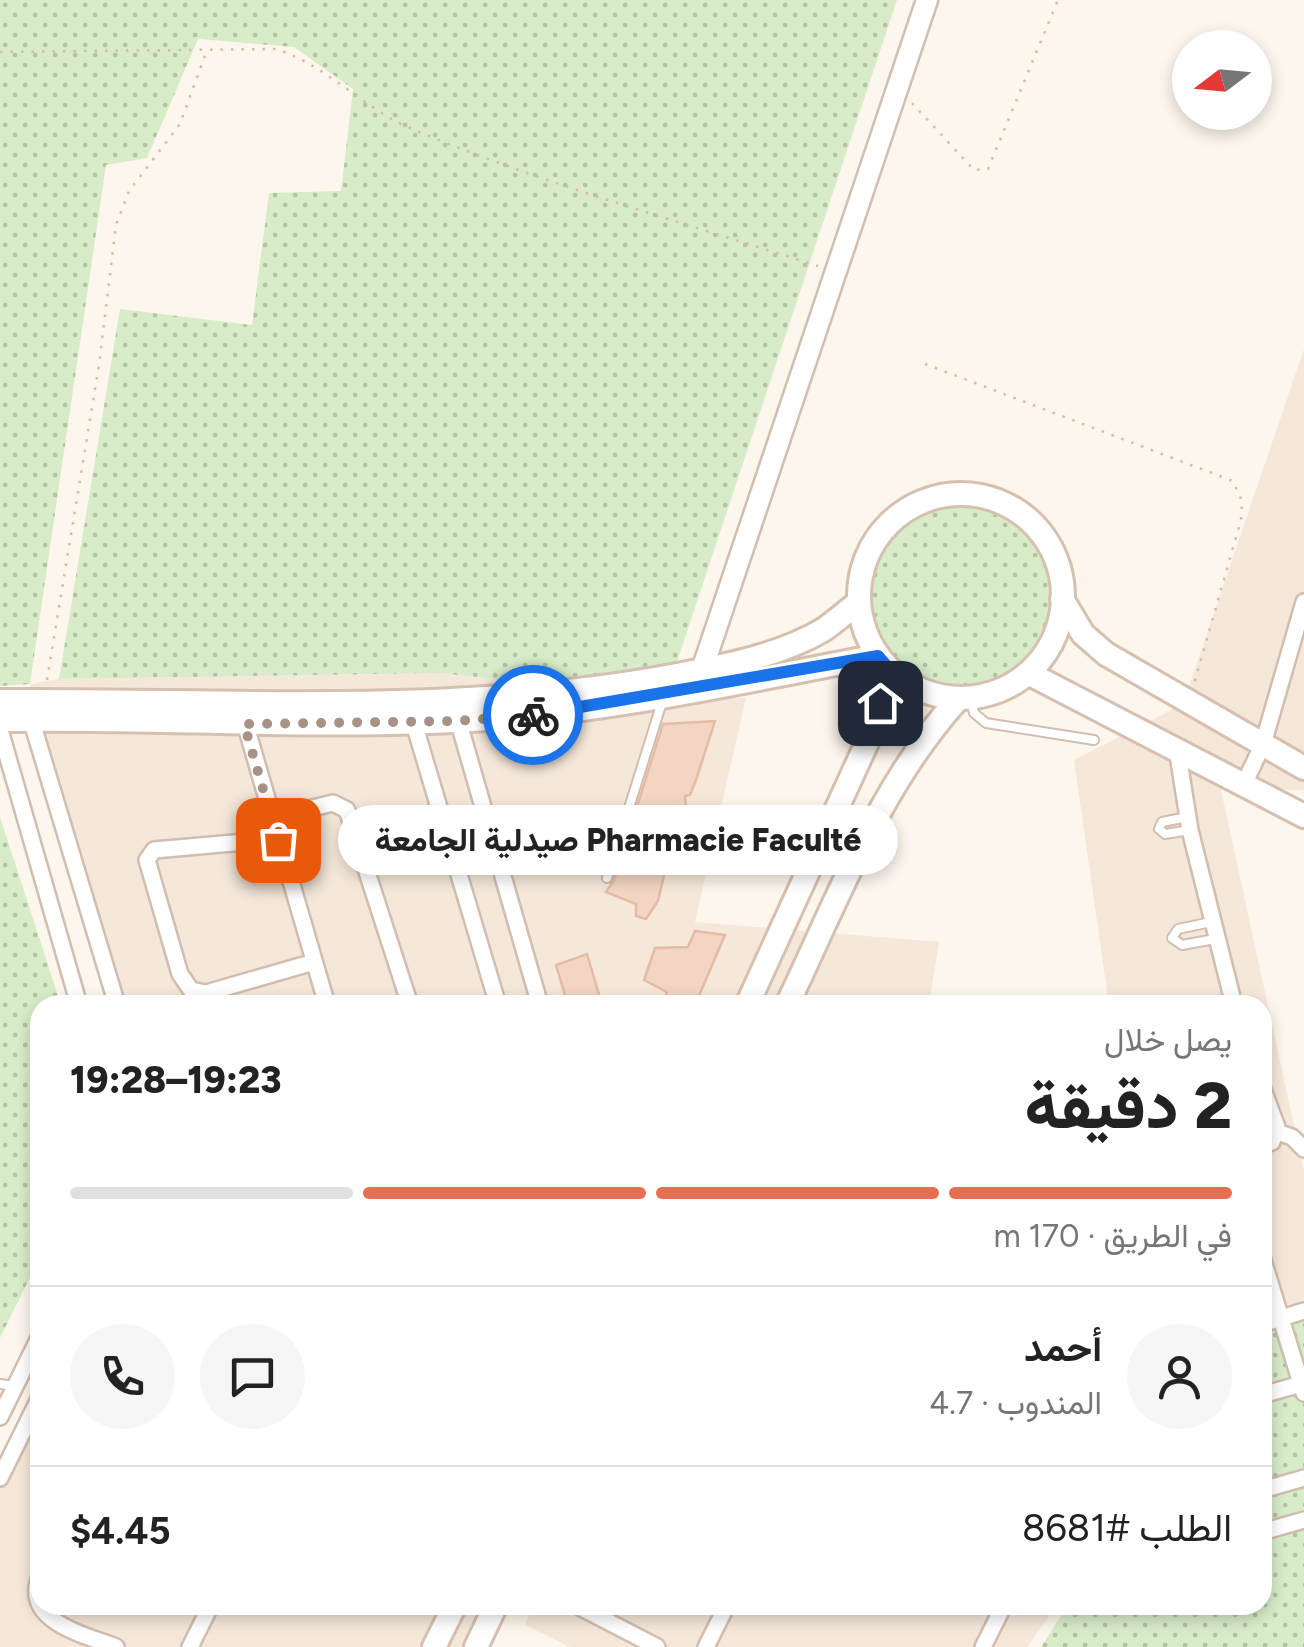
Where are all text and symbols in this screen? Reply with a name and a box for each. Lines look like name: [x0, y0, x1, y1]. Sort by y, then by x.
north arrow: [1172, 30, 1272, 130]
map controls: [1172, 30, 1272, 130]
pin: [838, 661, 923, 746]
courier: [483, 665, 583, 765]
icon: home: [853, 676, 908, 731]
icon: bike: [506, 688, 561, 743]
pin: [236, 798, 321, 883]
callout: Pharmacie Faculté صيدلية الجامعة: [338, 805, 898, 875]
icon: bag: [251, 813, 306, 868]
text: Pharmacie Faculté صيدلية الجامعة: [375, 821, 861, 859]
text: يصل خلال: [1104, 1021, 1232, 1059]
text: 19:23–19:28: [70, 1057, 282, 1103]
text: 2 دقيقة: [1025, 1066, 1232, 1144]
text: في الطريق · 170 m: [993, 1217, 1232, 1255]
button: phone: [70, 1324, 175, 1429]
button: chat: [200, 1324, 305, 1429]
button: person: [1127, 1324, 1232, 1429]
text: أحمد: [1024, 1325, 1102, 1371]
text: المندوب · 4.7: [929, 1384, 1102, 1422]
text: الطلب #8681: [1022, 1505, 1232, 1551]
text: $4.45: [70, 1508, 171, 1554]

